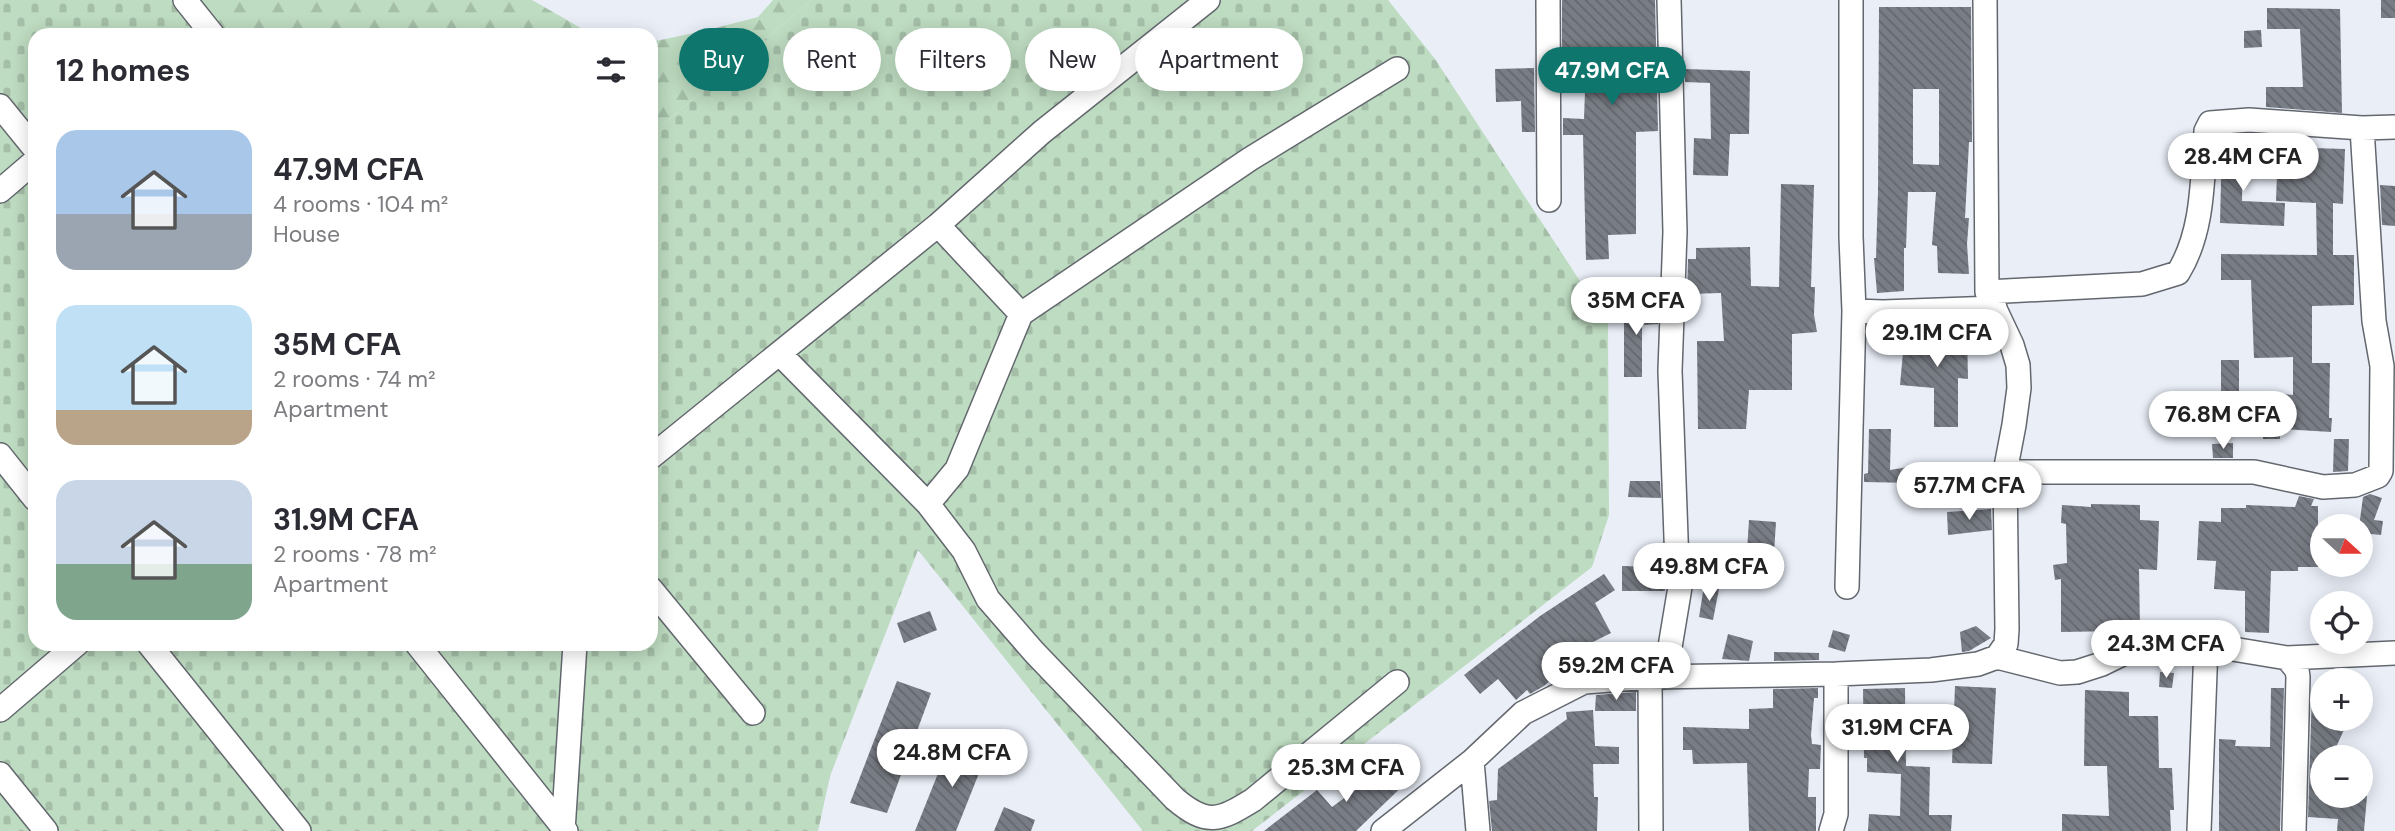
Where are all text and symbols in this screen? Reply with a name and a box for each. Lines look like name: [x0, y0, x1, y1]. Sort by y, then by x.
chip: Buy: [679, 28, 769, 91]
chip: Rent: [783, 28, 881, 91]
chip: Filters: [895, 28, 1011, 91]
chip: New: [1025, 28, 1121, 91]
chip: Apartment: [1135, 28, 1303, 91]
pin: 47.9M CFA: [1532, 48, 1692, 107]
text: 12 homes: [56, 51, 190, 90]
icon: filters: [592, 51, 630, 89]
text: 47.9M CFA: [1554, 55, 1670, 85]
pin: 28.4M CFA: [2163, 134, 2323, 193]
text: 28.4M CFA: [2184, 141, 2302, 171]
text: 47.9M CFA: [273, 150, 424, 189]
icon: home: [112, 158, 196, 242]
text: 4 rooms · 104 m²: [273, 189, 448, 219]
text: House: [273, 219, 340, 249]
pin: 35M CFA: [1571, 278, 1701, 337]
text: 35M CFA: [1587, 285, 1685, 315]
pin: 29.1M CFA: [1857, 310, 2017, 369]
text: 29.1M CFA: [1882, 317, 1992, 347]
text: 35M CFA: [273, 325, 401, 364]
icon: home: [112, 333, 196, 417]
text: 2 rooms · 74 m²: [273, 364, 436, 394]
pin: 76.8M CFA: [2143, 392, 2303, 451]
text: Apartment: [273, 394, 388, 424]
text: 76.8M CFA: [2165, 399, 2281, 429]
pin: 57.7M CFA: [1889, 462, 2049, 522]
text: 57.7M CFA: [1913, 470, 2025, 500]
text: 31.9M CFA: [273, 500, 419, 539]
icon: home: [112, 508, 196, 592]
north arrow: [2310, 514, 2373, 578]
map controls: [2310, 514, 2373, 808]
text: 2 rooms · 78 m²: [273, 539, 437, 569]
pin: 49.8M CFA: [1629, 544, 1789, 603]
text: 49.8M CFA: [1649, 551, 1769, 581]
text: Apartment: [273, 569, 388, 599]
button: locate: [2310, 591, 2373, 654]
pin: 24.3M CFA: [2086, 620, 2246, 680]
text: 24.3M CFA: [2107, 628, 2225, 658]
pin: 59.2M CFA: [1536, 642, 1696, 702]
text: 59.2M CFA: [1558, 650, 1674, 680]
button: +: [2310, 668, 2373, 731]
pin: 31.9M CFA: [1817, 704, 1977, 764]
text: 31.9M CFA: [1841, 712, 1953, 742]
pin: 24.8M CFA: [872, 730, 1032, 789]
text: 24.8M CFA: [893, 737, 1011, 767]
pin: 25.3M CFA: [1266, 744, 1426, 804]
button: −: [2310, 745, 2373, 808]
text: 25.3M CFA: [1287, 752, 1405, 782]

